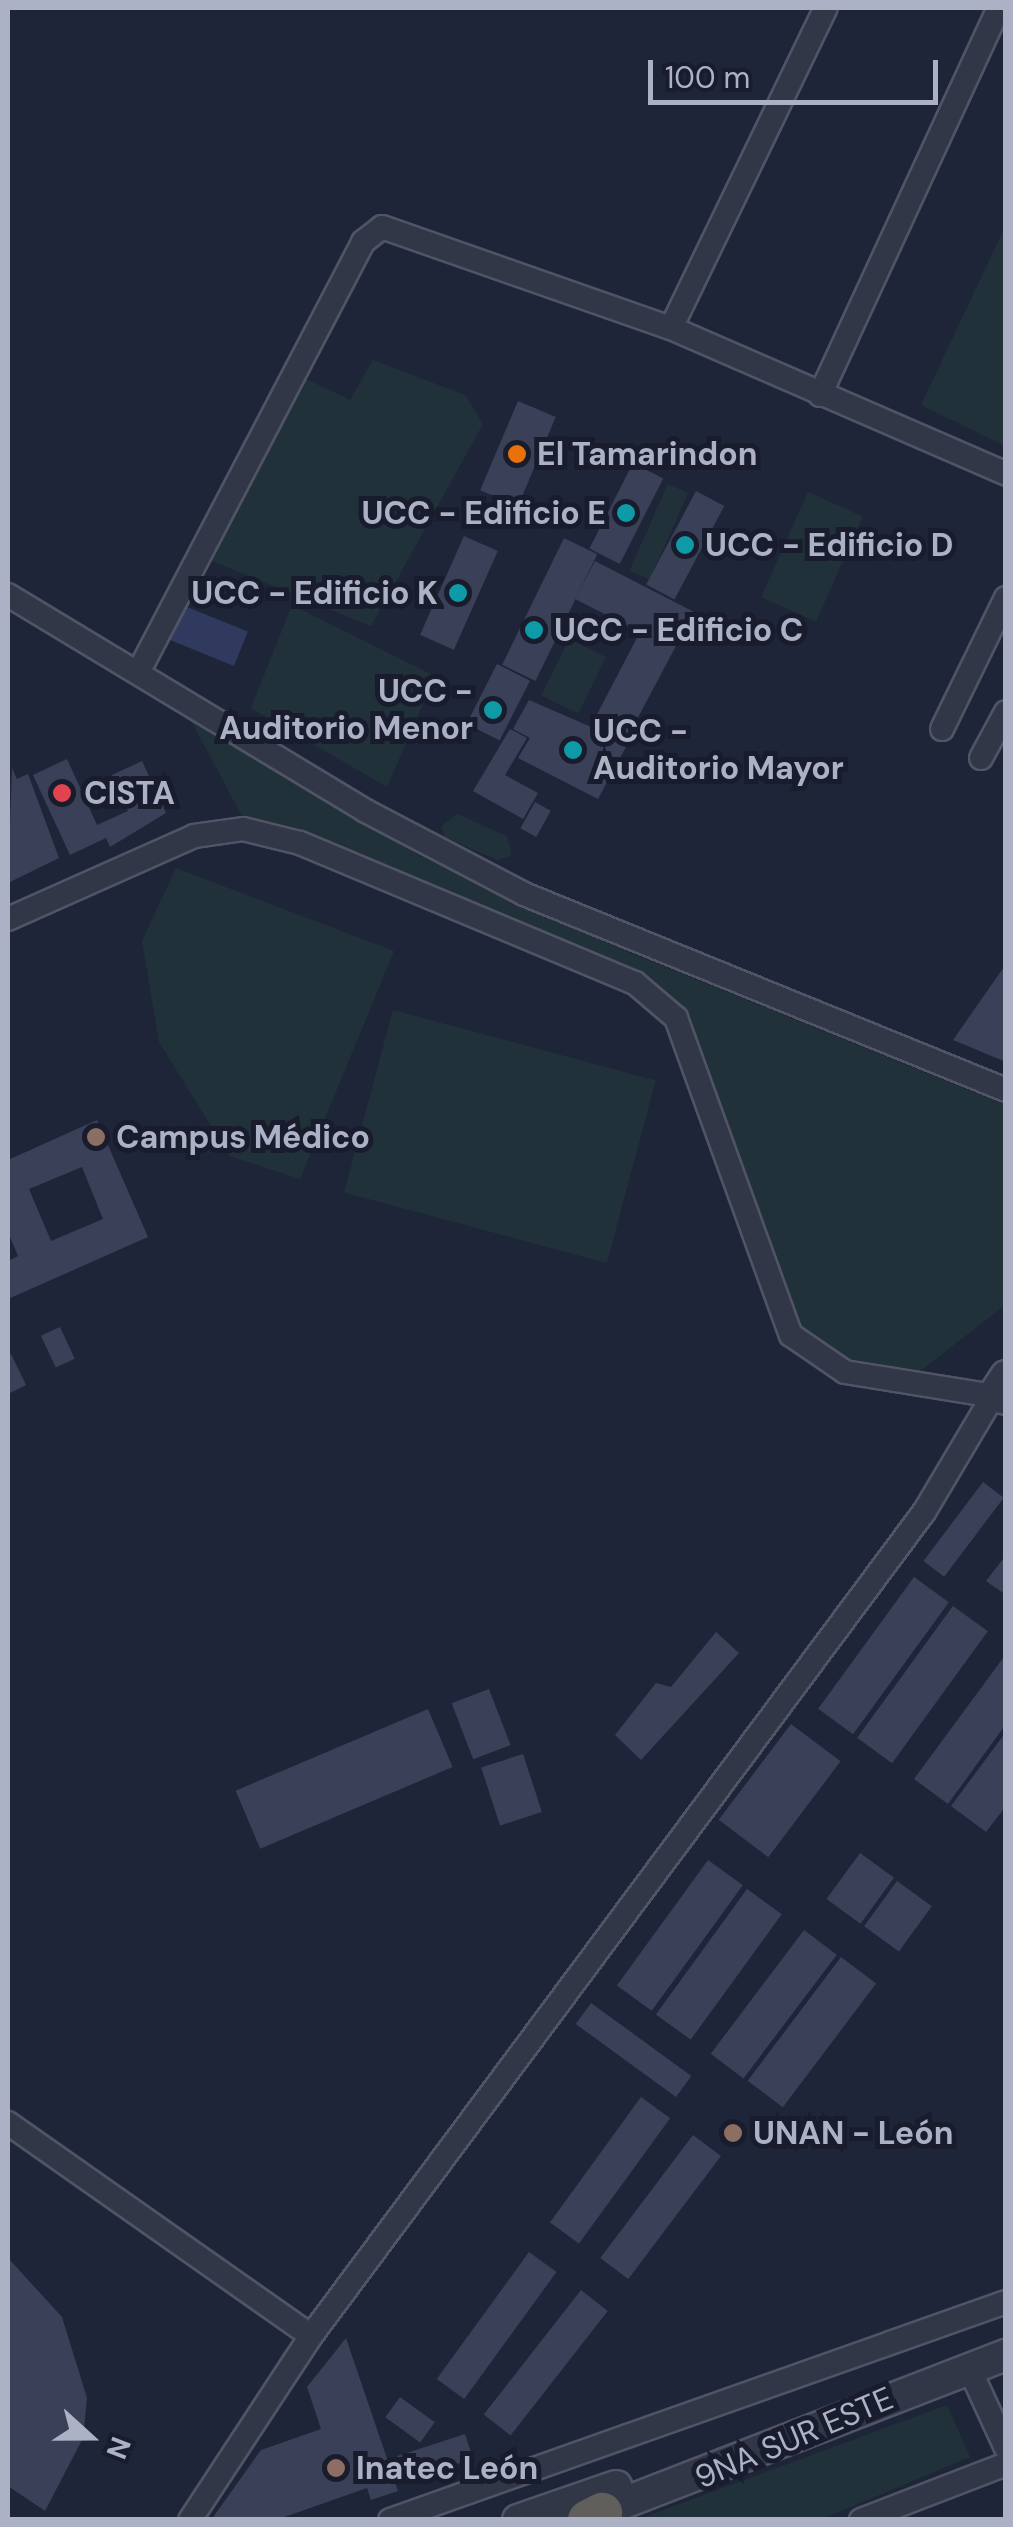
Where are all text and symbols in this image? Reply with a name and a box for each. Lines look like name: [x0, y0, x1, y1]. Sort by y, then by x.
scale bar: [653, 40, 943, 102]
text: 100 m: [665, 58, 750, 97]
place label: El Tamarindon: [537, 435, 757, 473]
marker: El Tamarindon: [506, 443, 528, 465]
place label: UCC - Edificio E: [362, 494, 606, 532]
marker: UCC - Edificio E: [615, 502, 637, 524]
place label: UCC - Edificio D: [705, 526, 953, 564]
marker: UCC - Edificio D: [674, 534, 696, 556]
place label: UCC - Edificio K: [191, 574, 438, 612]
marker: UCC - Edificio K: [447, 582, 469, 604]
place label: UCC - Edificio C: [554, 611, 803, 649]
marker: UCC - Edificio C: [523, 619, 545, 641]
place label: UCC - Auditorio Menor: [219, 673, 473, 748]
marker: UCC - Auditorio Menor: [482, 699, 504, 721]
place label: UCC - Auditorio Mayor: [593, 713, 844, 788]
marker: UCC - Auditorio Mayor: [562, 739, 584, 761]
place label: CISTA: [84, 774, 175, 812]
marker: CISTA: [49, 780, 75, 806]
place label: Campus Médico: [116, 1118, 370, 1156]
marker: Campus Médico: [85, 1126, 107, 1148]
place label: UNAN - León: [753, 2114, 953, 2152]
marker: UNAN - León: [722, 2122, 744, 2144]
street label: 9NA SUR ESTE: [689, 2379, 899, 2497]
north arrow: [40, 2387, 140, 2487]
text: N: [98, 2432, 139, 2464]
place label: Inatec León: [356, 2449, 538, 2487]
marker: Inatec León: [325, 2457, 347, 2479]

